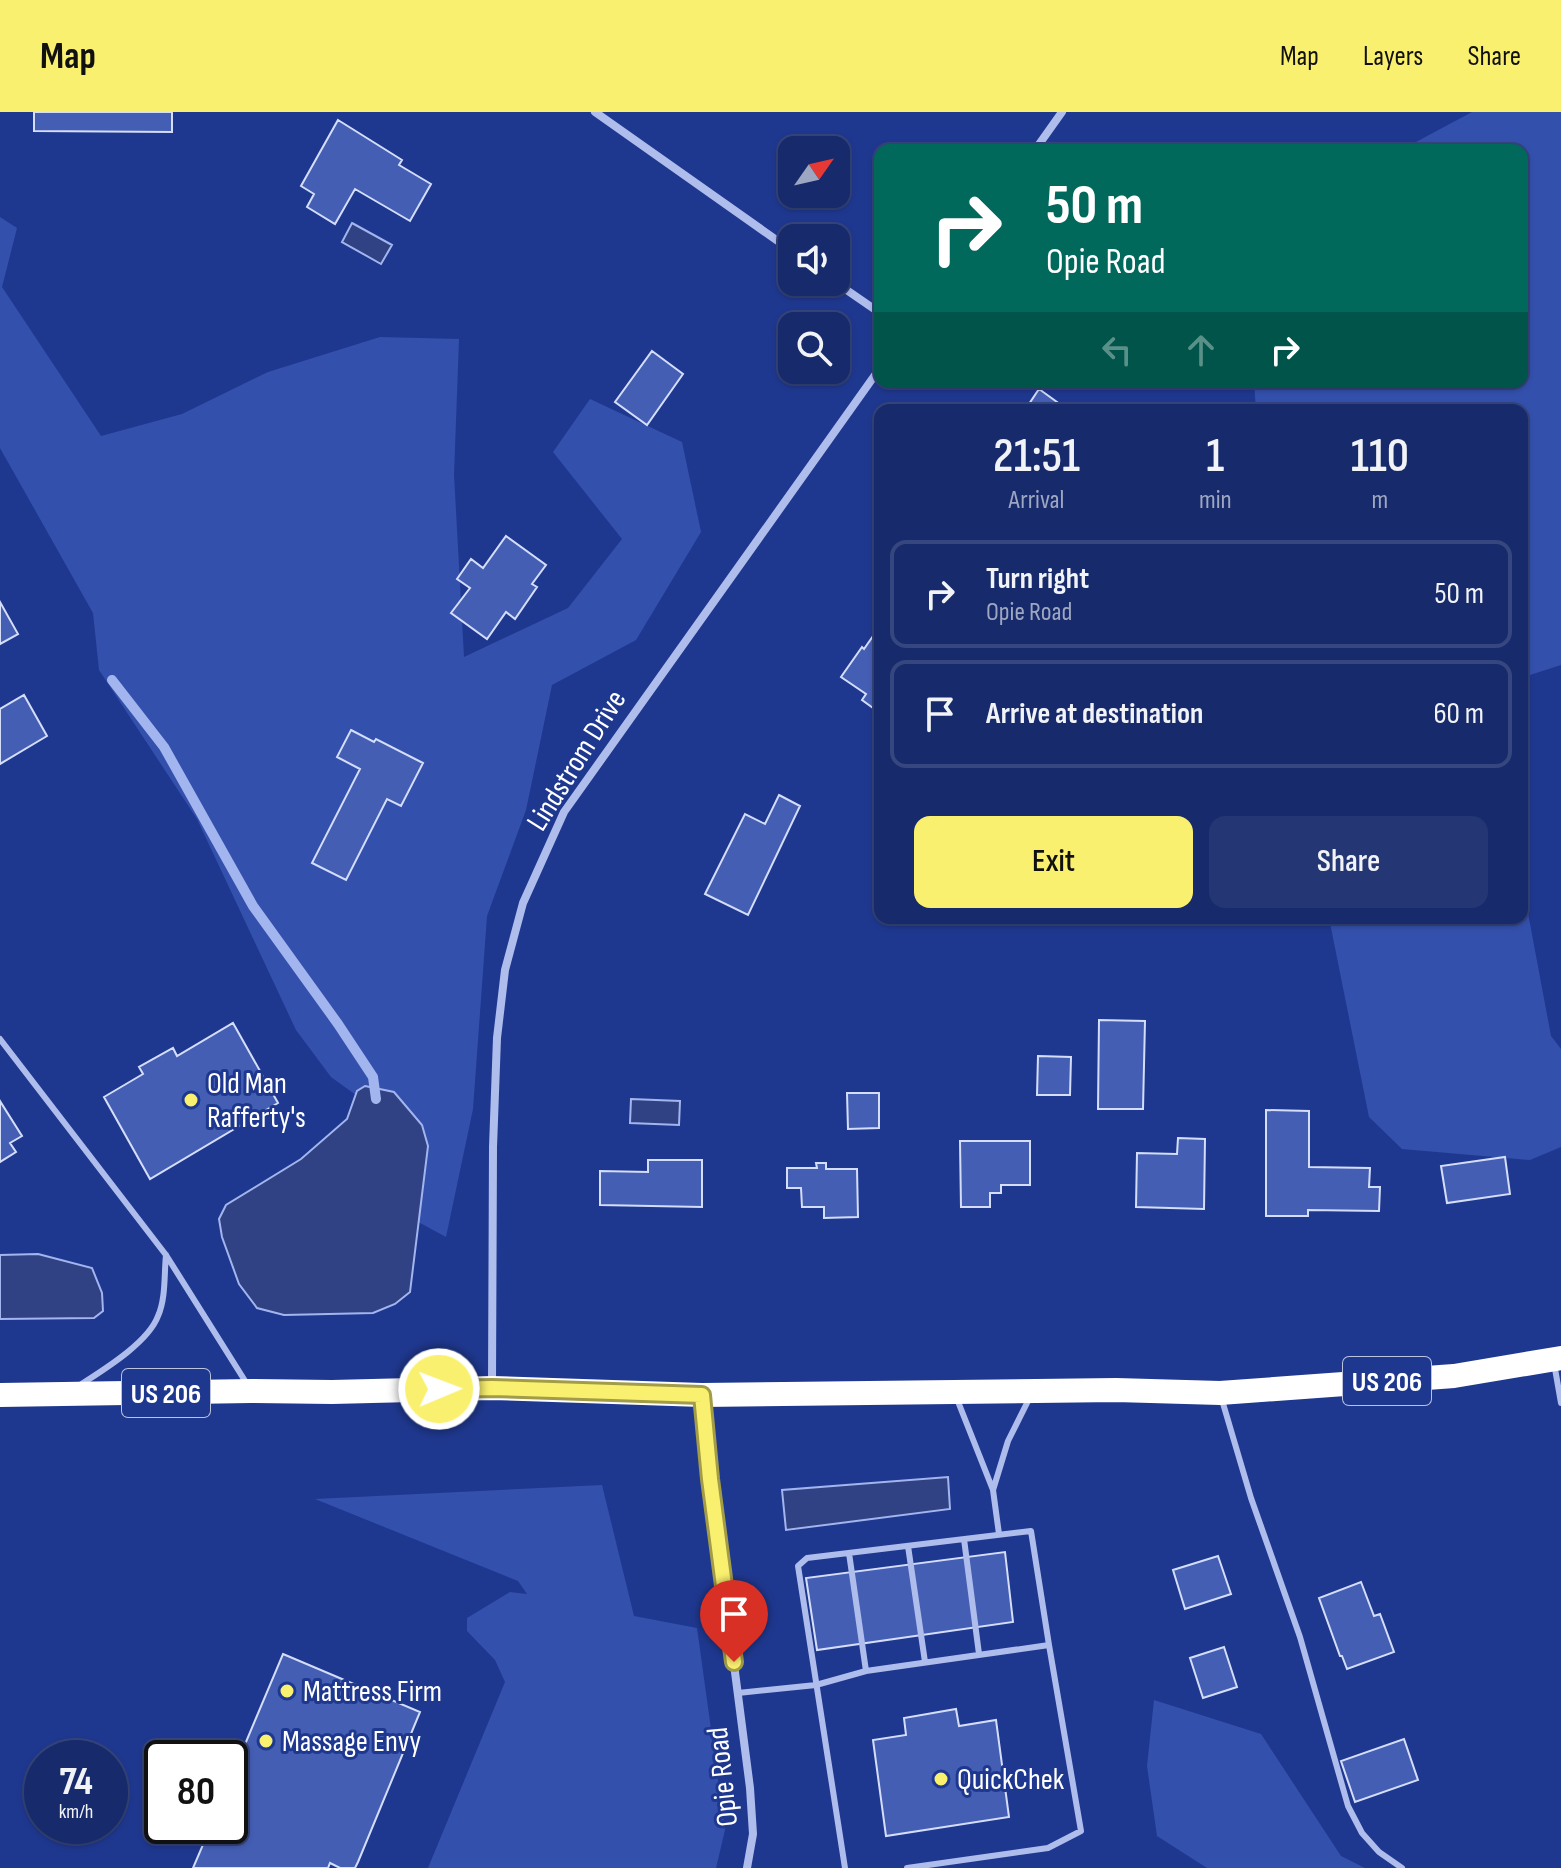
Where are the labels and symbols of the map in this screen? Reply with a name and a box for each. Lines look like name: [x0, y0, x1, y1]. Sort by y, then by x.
north arrow: [778, 136, 850, 208]
street label: Lindstrom Drive: [519, 684, 634, 837]
place label: Old Man Rafferty's: [207, 1066, 306, 1136]
marker: Old Man Rafferty's: [182, 1091, 200, 1109]
position arrow: [397, 1347, 481, 1431]
road number: US 206: [1343, 1357, 1431, 1405]
road number: US 206: [122, 1369, 210, 1417]
pin: [700, 1580, 768, 1662]
place label: Mattress Firm: [303, 1674, 442, 1710]
marker: Mattress Firm: [278, 1682, 296, 1700]
place label: Massage Envy: [282, 1724, 421, 1760]
street label: Opie Road: [700, 1725, 746, 1828]
marker: Massage Envy: [257, 1732, 275, 1750]
speed limit sign: 80: [144, 1740, 248, 1844]
place label: QuickChek: [957, 1762, 1065, 1798]
marker: QuickChek: [932, 1770, 950, 1788]

